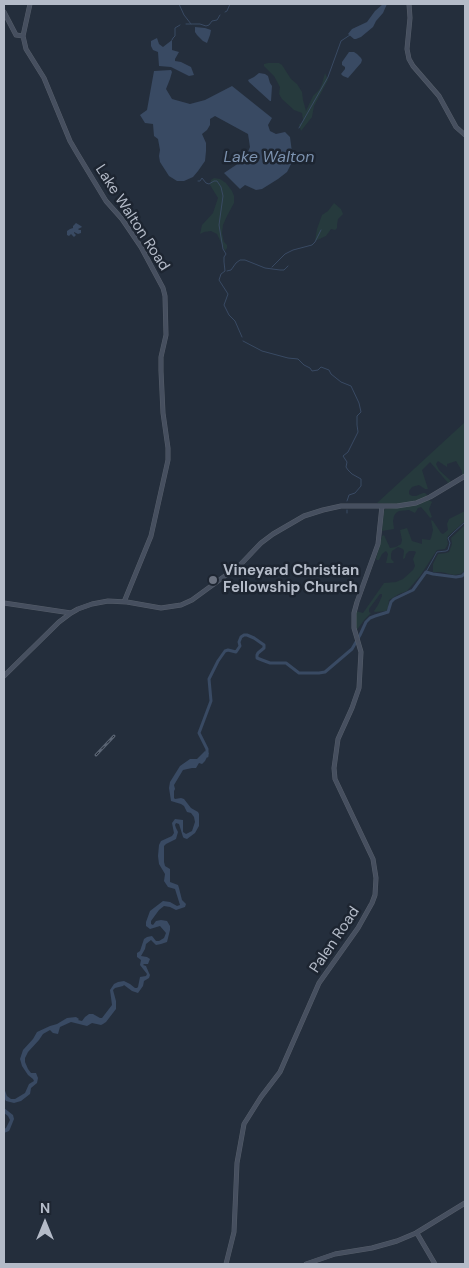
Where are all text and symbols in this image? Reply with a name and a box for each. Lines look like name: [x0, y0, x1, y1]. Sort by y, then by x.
water label: Lake Walton: [224, 148, 314, 168]
street label: Lake Walton Road: [91, 162, 173, 274]
place label: Vineyard Christian Fellowship Church: [223, 562, 359, 597]
marker: Vineyard Christian Fellowship Church: [207, 574, 219, 586]
street label: Palen Road: [306, 904, 364, 976]
north arrow: [20, 1198, 70, 1248]
text: N: [40, 1199, 50, 1217]

